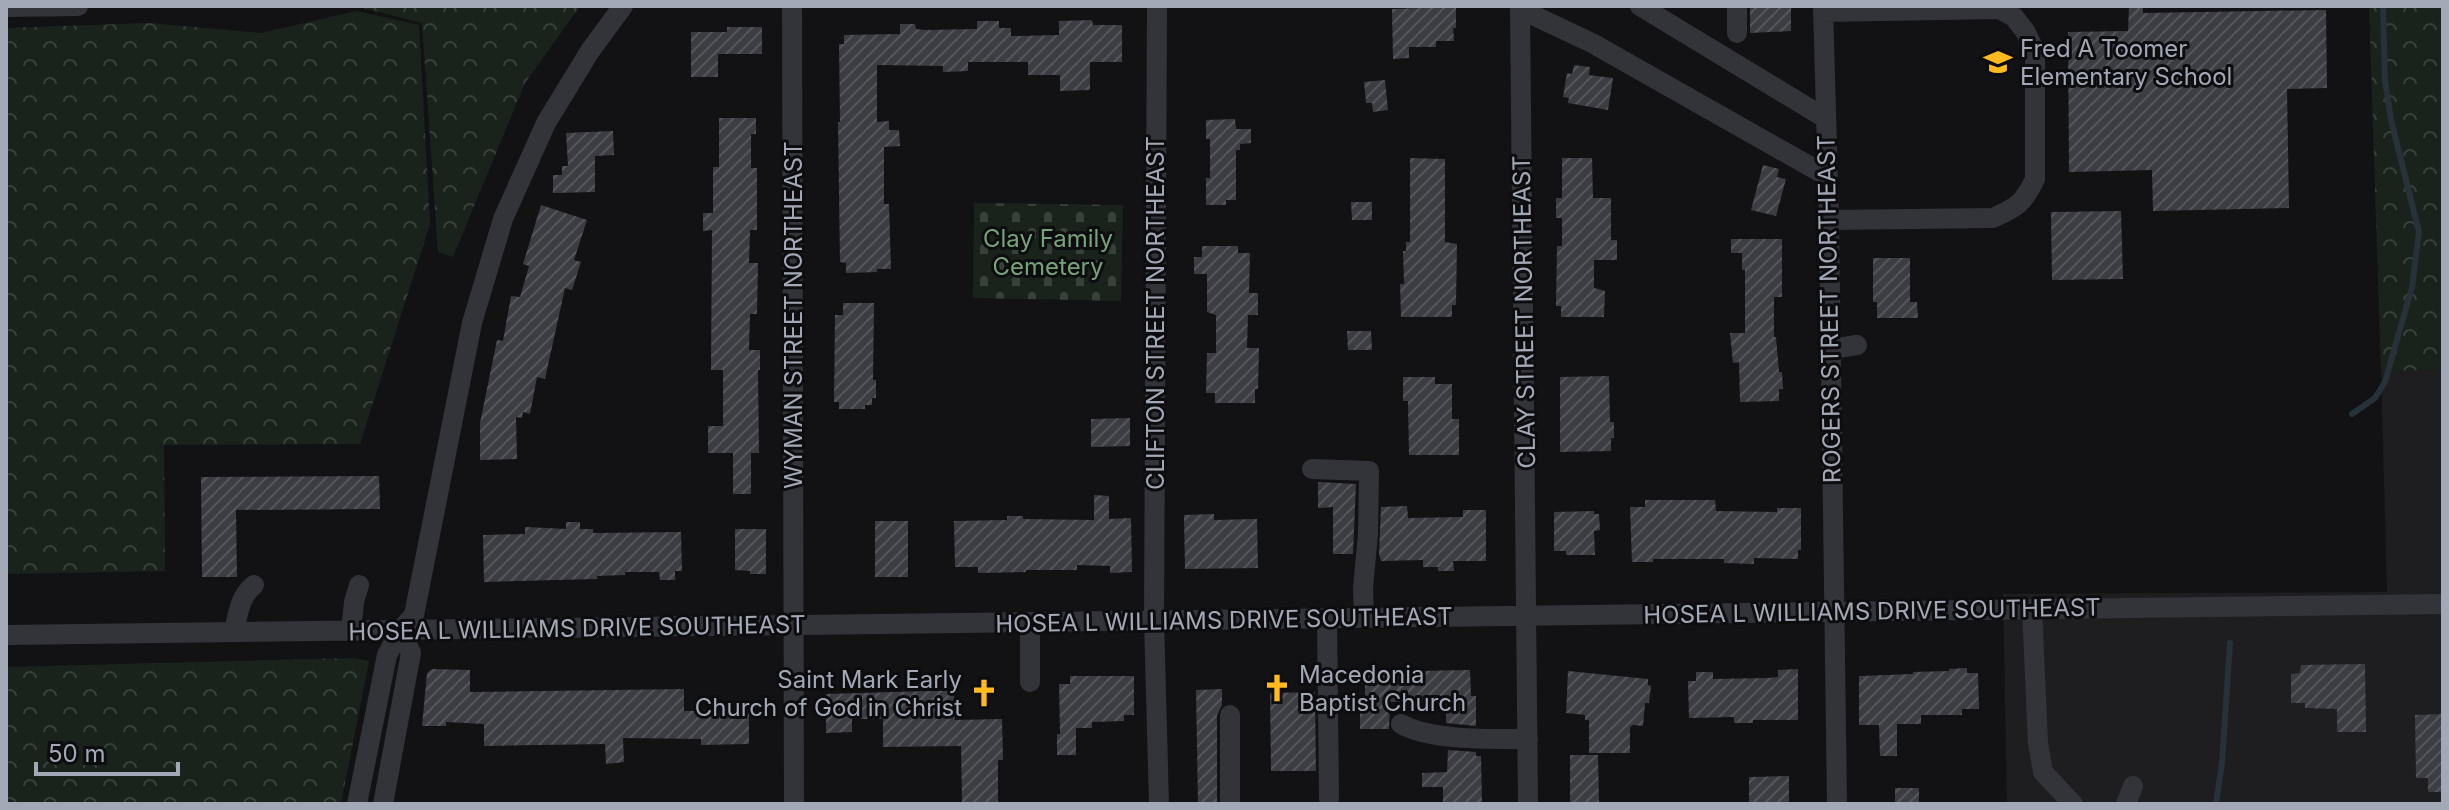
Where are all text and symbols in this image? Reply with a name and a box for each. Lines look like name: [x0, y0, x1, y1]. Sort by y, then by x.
place label: Fred A Toomer Elementary School: [2020, 34, 2232, 91]
school or university icon: Fred A Toomer Elementary School: [1983, 47, 2013, 77]
street label: ROGERS STREET NORTHEAST: [1811, 135, 1847, 483]
street label: CLIFTON STREET NORTHEAST: [1141, 136, 1170, 490]
street label: WYMAN STREET NORTHEAST: [779, 141, 808, 489]
street label: CLAY STREET NORTHEAST: [1507, 155, 1541, 469]
park label: Clay Family Cemetery: [983, 224, 1113, 281]
street label: HOSEA L WILLIAMS DRIVE SOUTHEAST: [1643, 593, 2101, 629]
street label: HOSEA L WILLIAMS DRIVE SOUTHEAST: [995, 602, 1453, 638]
street label: HOSEA L WILLIAMS DRIVE SOUTHEAST: [348, 610, 806, 646]
place label: Macedonia Baptist Church: [1299, 660, 1466, 717]
place label: Saint Mark Early Church of God in Christ: [695, 665, 962, 722]
church icon: Macedonia Baptist Church: [1262, 673, 1292, 703]
church icon: Saint Mark Early Church of God in Christ: [969, 678, 999, 708]
scale bar: [36, 726, 178, 776]
text: 50 m: [48, 739, 106, 768]

